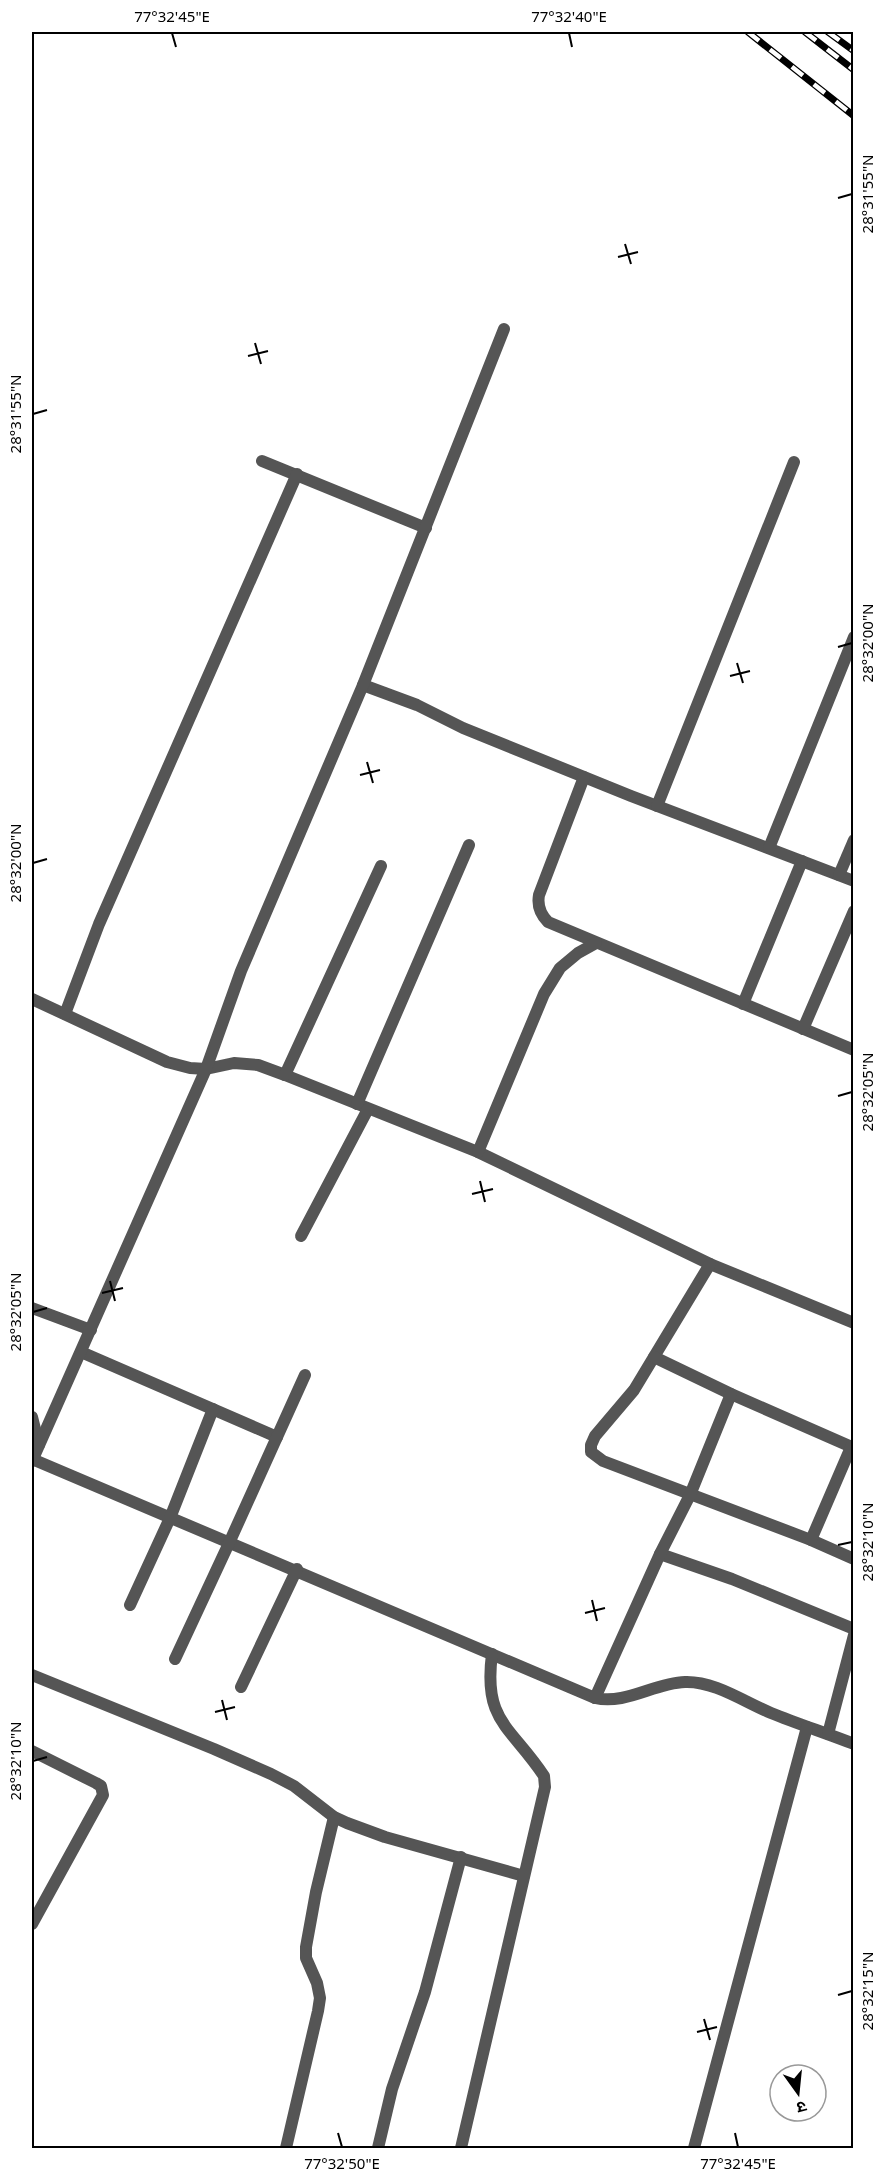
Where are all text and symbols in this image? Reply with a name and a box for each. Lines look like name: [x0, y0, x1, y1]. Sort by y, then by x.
text: 77°32'45"E: [134, 6, 210, 26]
text: 77°32'40"E: [531, 6, 607, 26]
text: 28°31'55"N: [857, 155, 877, 233]
text: 28°31'55"N: [5, 375, 25, 453]
text: 28°32'00"N: [857, 604, 877, 682]
text: 28°32'00"N: [5, 824, 25, 902]
text: 28°32'05"N: [857, 1053, 877, 1131]
text: 28°32'05"N: [5, 1273, 25, 1351]
text: 28°32'10"N: [857, 1503, 877, 1581]
text: 28°32'10"N: [5, 1722, 25, 1800]
text: 28°32'15"N: [857, 1952, 877, 2030]
north arrow: [768, 2063, 828, 2123]
text: उ: [794, 2096, 809, 2119]
text: 77°32'50"E: [304, 2153, 380, 2173]
text: 77°32'45"E: [700, 2153, 776, 2173]

